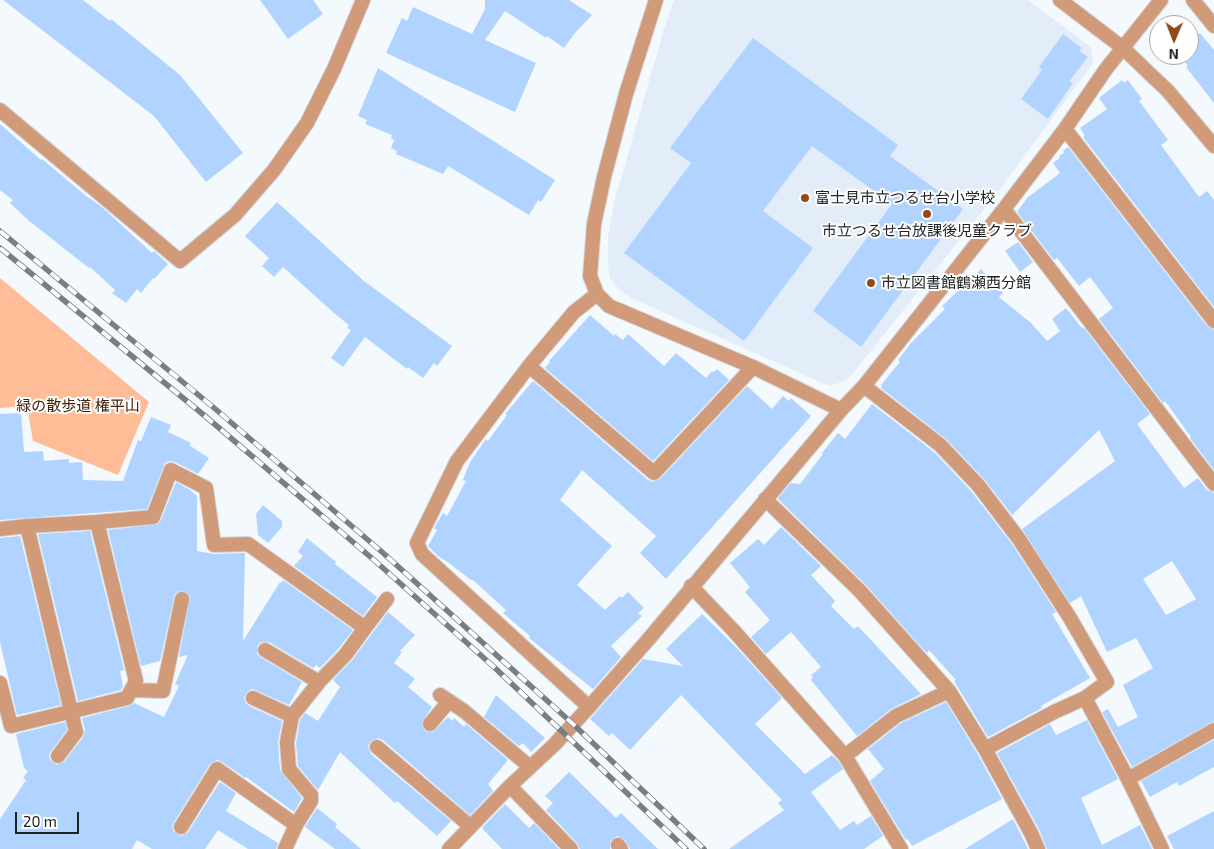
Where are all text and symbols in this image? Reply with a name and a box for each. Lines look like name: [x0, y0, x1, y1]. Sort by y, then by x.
north arrow: [1149, 15, 1199, 65]
text: N: [1169, 46, 1179, 63]
place label: 富士見市立つるせ台小学校: [815, 189, 995, 207]
marker: 富士見市立つるせ台小学校: [799, 192, 811, 204]
marker: 市立つるせ台放課後児童クラブ: [921, 208, 933, 220]
place label: 市立つるせ台放課後児童クラブ: [822, 222, 1032, 240]
place label: 市立図書館鶴瀬西分館: [881, 274, 1031, 292]
marker: 市立図書館鶴瀬西分館: [865, 277, 877, 289]
park label: 緑の散歩道 権平山: [16, 397, 140, 415]
scale bar: [18, 802, 81, 834]
text: 20 m: [23, 812, 57, 830]

